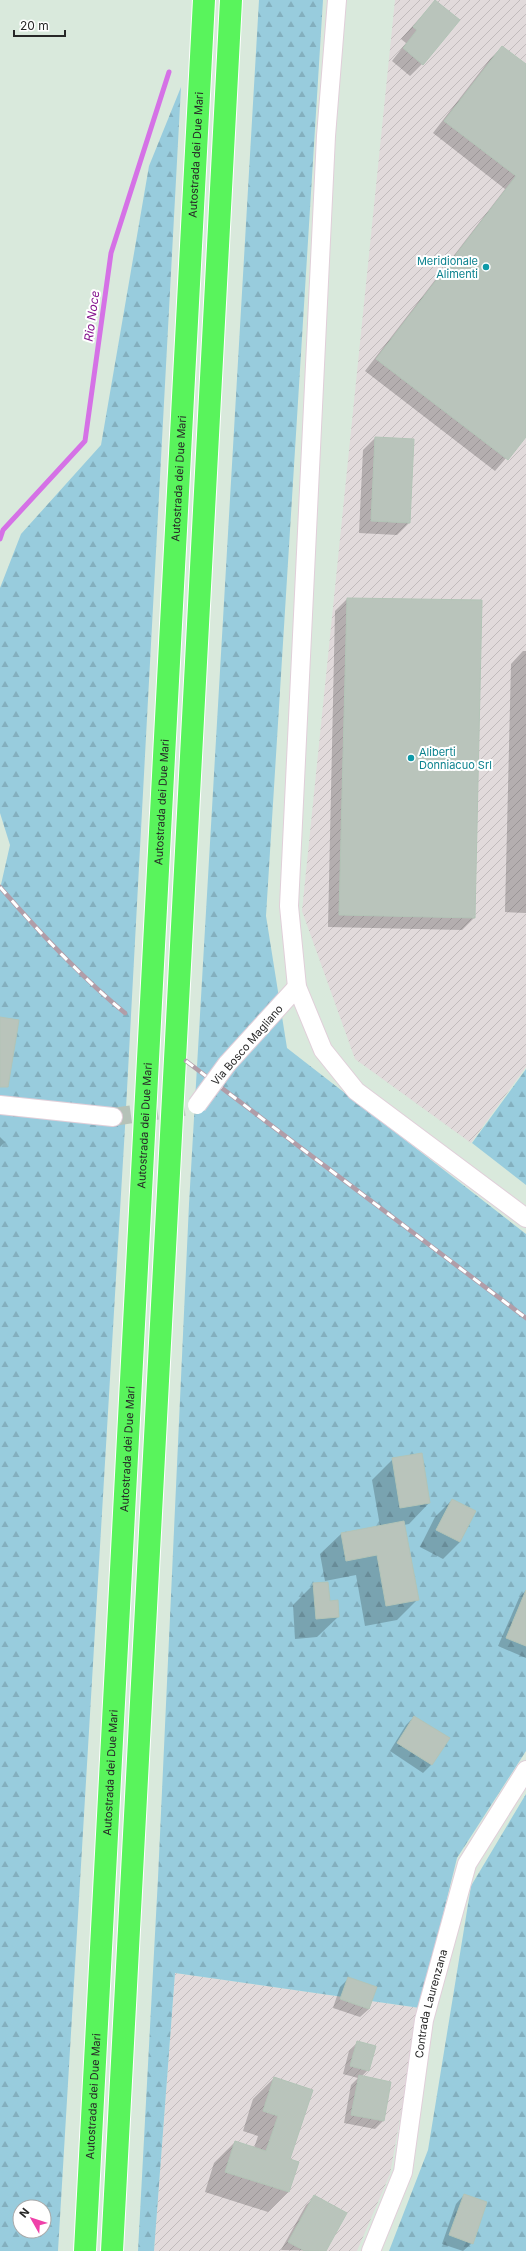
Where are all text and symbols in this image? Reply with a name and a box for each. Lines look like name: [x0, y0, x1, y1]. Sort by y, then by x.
scale bar: [14, 12, 65, 38]
text: 20 m: [20, 18, 49, 33]
street label: Autostrada dei Due Mari: [185, 92, 206, 218]
place label: Meridionale Alimenti: [417, 254, 478, 281]
marker: Meridionale Alimenti: [481, 262, 491, 272]
water label: Rio Noce: [81, 289, 103, 342]
street label: Autostrada dei Due Mari: [168, 415, 189, 542]
street label: Autostrada dei Due Mari: [151, 739, 172, 865]
place label: Aliberti Donniacuo Srl: [419, 745, 492, 772]
marker: Aliberti Donniacuo Srl: [406, 753, 416, 763]
street label: Via Bosco Magliano: [208, 1001, 286, 1088]
street label: Autostrada dei Due Mari: [134, 1062, 155, 1189]
street label: Autostrada dei Due Mari: [117, 1386, 138, 1512]
street label: Autostrada dei Due Mari: [100, 1709, 121, 1836]
street label: Contrada Laurenzana: [412, 1947, 450, 2059]
street label: Autostrada dei Due Mari: [83, 2033, 104, 2160]
north arrow: [12, 2199, 52, 2239]
text: N: [16, 2205, 32, 2220]

